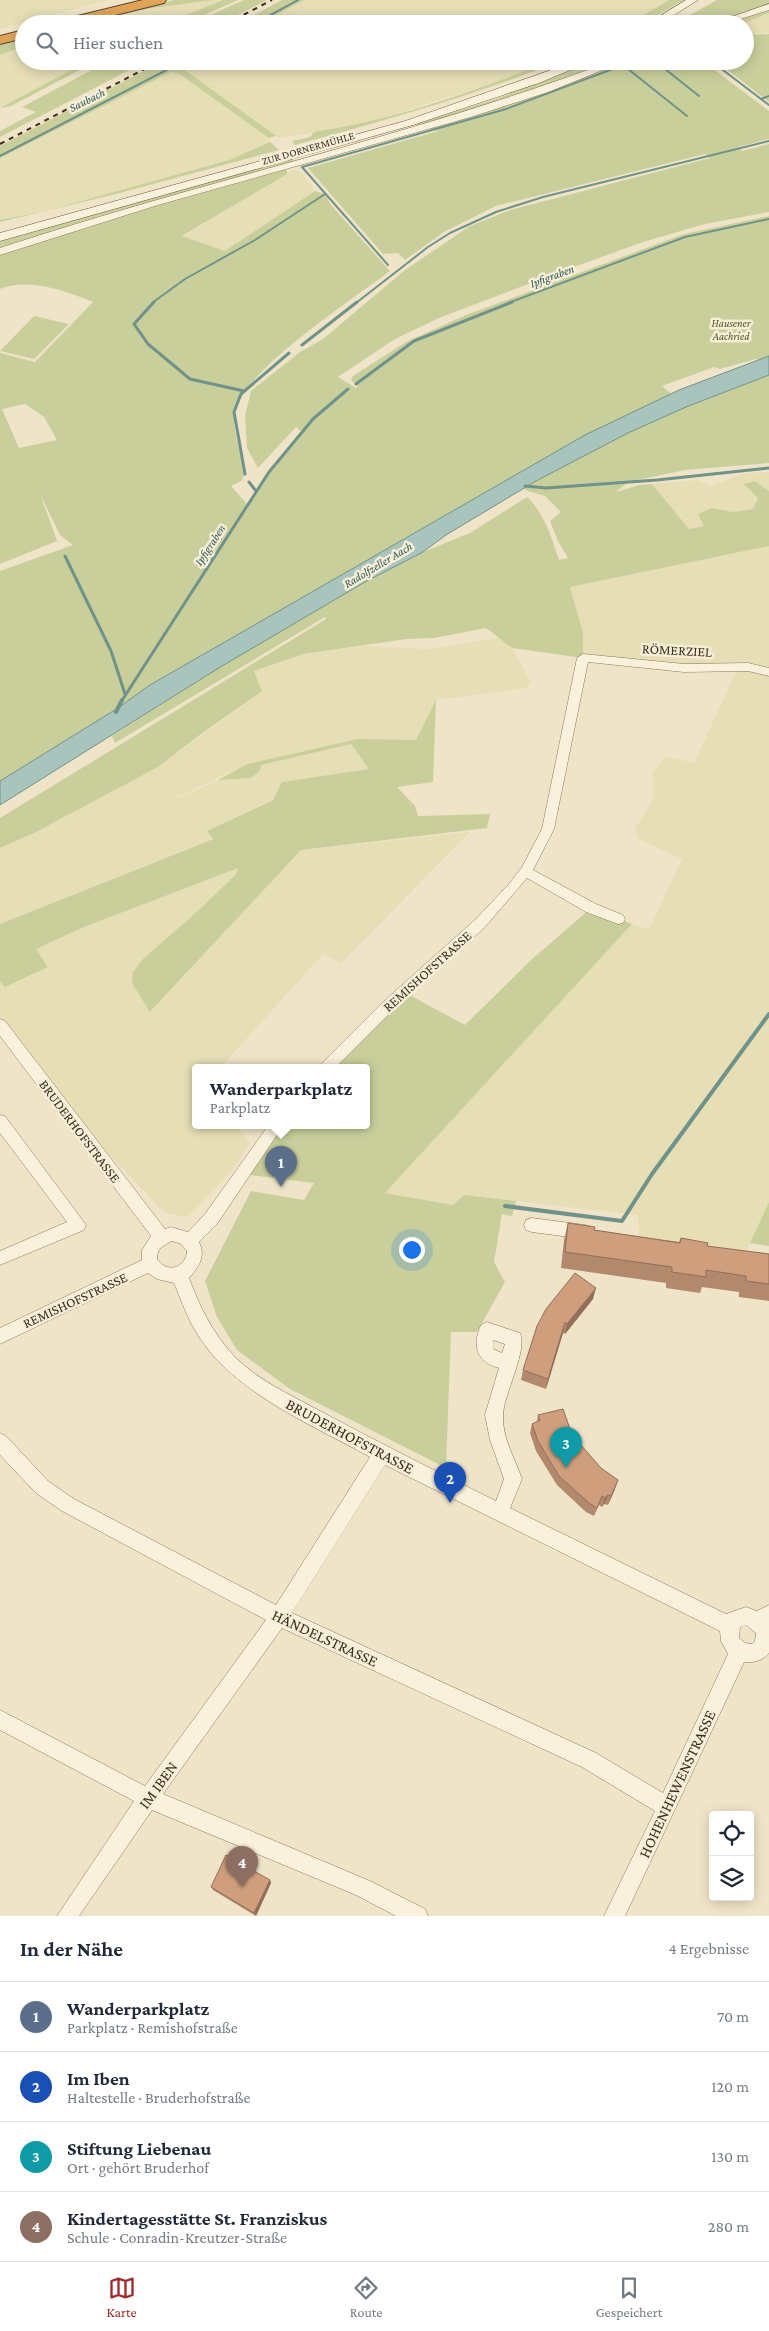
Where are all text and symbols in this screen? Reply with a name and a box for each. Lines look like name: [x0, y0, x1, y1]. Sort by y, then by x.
search box: [15, 15, 754, 70]
icon: search: [33, 29, 61, 57]
text: Hier suchen: [73, 32, 163, 53]
water label: Saubach: [67, 85, 107, 115]
street label: ZUR DORNERMÜHLE: [260, 129, 356, 167]
water label: Ipfigraben: [528, 262, 576, 290]
park label: Hausener Aachried: [711, 317, 752, 342]
water label: Ipfigraben: [192, 522, 228, 568]
water label: Radolfzeller Aach: [341, 539, 415, 591]
street label: RÖMERZIEL: [642, 640, 712, 660]
street label: REMISHOFSTRASSE: [380, 927, 475, 1015]
popup: [192, 1064, 370, 1129]
street label: BRUDERHOFSTRASSE: [36, 1076, 124, 1186]
text: Wanderparkplatz: [210, 1078, 352, 1099]
text: Parkplatz: [210, 1099, 270, 1116]
pin: 1: [265, 1146, 297, 1187]
your location: [399, 1237, 425, 1263]
street label: REMISHOFSTRASSE: [20, 1269, 130, 1331]
street label: BRUDERHOFSTRASSE: [283, 1395, 417, 1477]
pin: 3: [550, 1427, 582, 1468]
pin: 2: [434, 1462, 466, 1503]
street label: HÄNDELSTRASSE: [269, 1606, 381, 1670]
street label: HOHENHEWENSTRASSE: [635, 1707, 719, 1861]
street label: IM IBEN: [135, 1758, 181, 1812]
map controls: [709, 1811, 754, 1901]
button: locate: [709, 1811, 754, 1856]
pin: 4: [226, 1846, 258, 1887]
button: layers: [709, 1856, 754, 1901]
text: In der Nähe: [20, 1937, 123, 1961]
text: 4 Ergebnisse: [669, 1940, 749, 1957]
text: Wanderparkplatz: [67, 1998, 209, 2019]
text: 1: [33, 2008, 39, 2025]
text: 70 m: [717, 2008, 749, 2025]
text: Parkplatz · Remishofstraße: [67, 2019, 238, 2036]
text: Im Iben: [67, 2068, 130, 2089]
text: 2: [32, 2078, 40, 2095]
text: 120 m: [711, 2078, 749, 2095]
text: Haltestelle · Bruderhofstraße: [67, 2089, 251, 2106]
text: Stiftung Liebenau: [67, 2138, 211, 2159]
text: 3: [32, 2148, 40, 2165]
text: 130 m: [711, 2148, 749, 2165]
text: Ort · gehört Bruderhof: [67, 2159, 209, 2176]
text: Kindertagesstätte St. Franziskus: [67, 2208, 327, 2229]
text: 4: [32, 2218, 40, 2235]
text: 280 m: [708, 2218, 749, 2235]
text: Schule · Conradin-Kreutzer-Straße: [67, 2229, 287, 2246]
tab: Karte: [107, 2274, 137, 2320]
tab: Route: [350, 2274, 383, 2320]
tab: Gespeichert: [596, 2274, 662, 2320]

